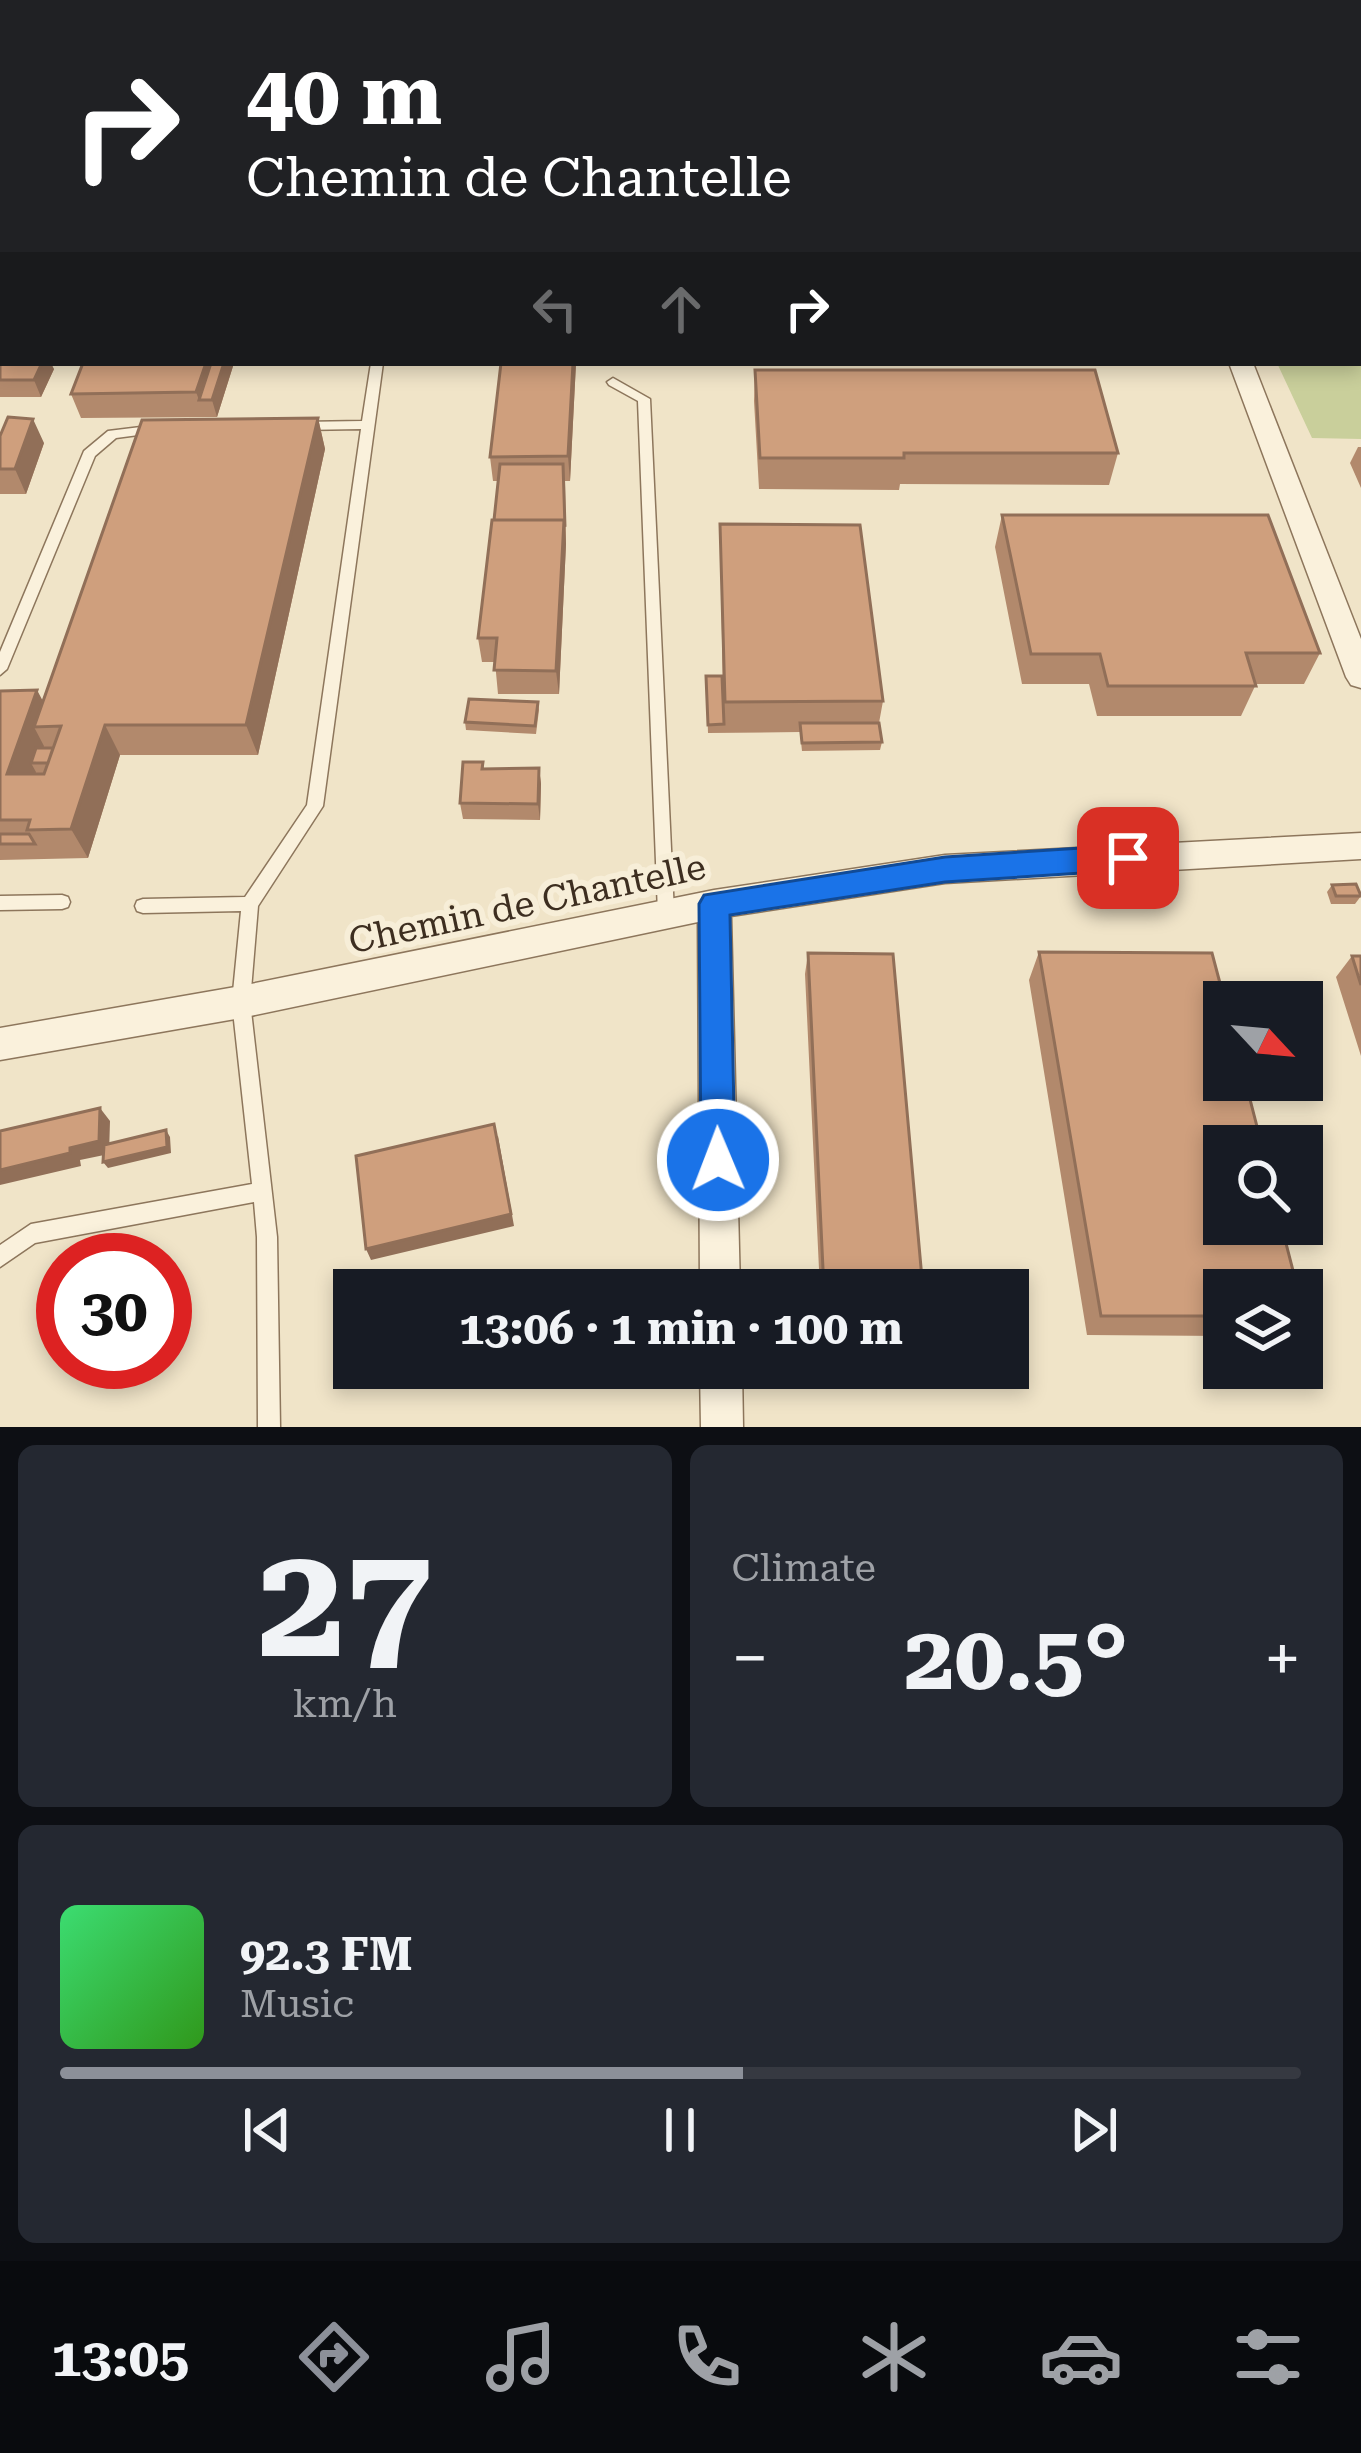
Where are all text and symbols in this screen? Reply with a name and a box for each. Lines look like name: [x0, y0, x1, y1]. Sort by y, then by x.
text: 40 m: [246, 46, 442, 144]
icon: right: [48, 48, 204, 204]
text: Chemin de Chantelle: [246, 146, 792, 209]
icon: left: [522, 276, 588, 342]
icon: ahead: [648, 276, 714, 342]
icon: right: [774, 276, 840, 342]
pin: [1077, 807, 1179, 909]
icon: arrive: [1095, 825, 1161, 891]
street label: Chemin de Chantelle: [345, 846, 709, 962]
north arrow: [1203, 981, 1323, 1101]
map controls: [1203, 981, 1323, 1389]
position arrow: [655, 1097, 781, 1223]
button: search: [1203, 1125, 1323, 1245]
speed limit sign: 30: [36, 1233, 192, 1389]
button: layers: [1203, 1269, 1323, 1389]
text: 13:06 · 1 min · 100 m: [459, 1302, 903, 1355]
text: 27: [257, 1511, 432, 1694]
text: Climate: [732, 1545, 876, 1591]
text: 20.5°: [904, 1606, 1128, 1711]
text: −: [732, 1620, 768, 1697]
text: +: [1264, 1620, 1301, 1697]
text: km/h: [293, 1681, 397, 1727]
text: 92.3 FM: [240, 1928, 412, 1981]
text: Music: [240, 1981, 354, 2027]
icon: previous: [234, 2097, 300, 2163]
icon: pause: [647, 2097, 713, 2163]
icon: next: [1061, 2097, 1127, 2163]
icon: directions: [292, 2315, 376, 2399]
icon: music: [479, 2315, 563, 2399]
icon: phone: [665, 2315, 749, 2399]
icon: climate: [852, 2315, 936, 2399]
icon: car: [1039, 2315, 1123, 2399]
icon: filters: [1226, 2315, 1310, 2399]
text: 13:05: [51, 2326, 189, 2389]

